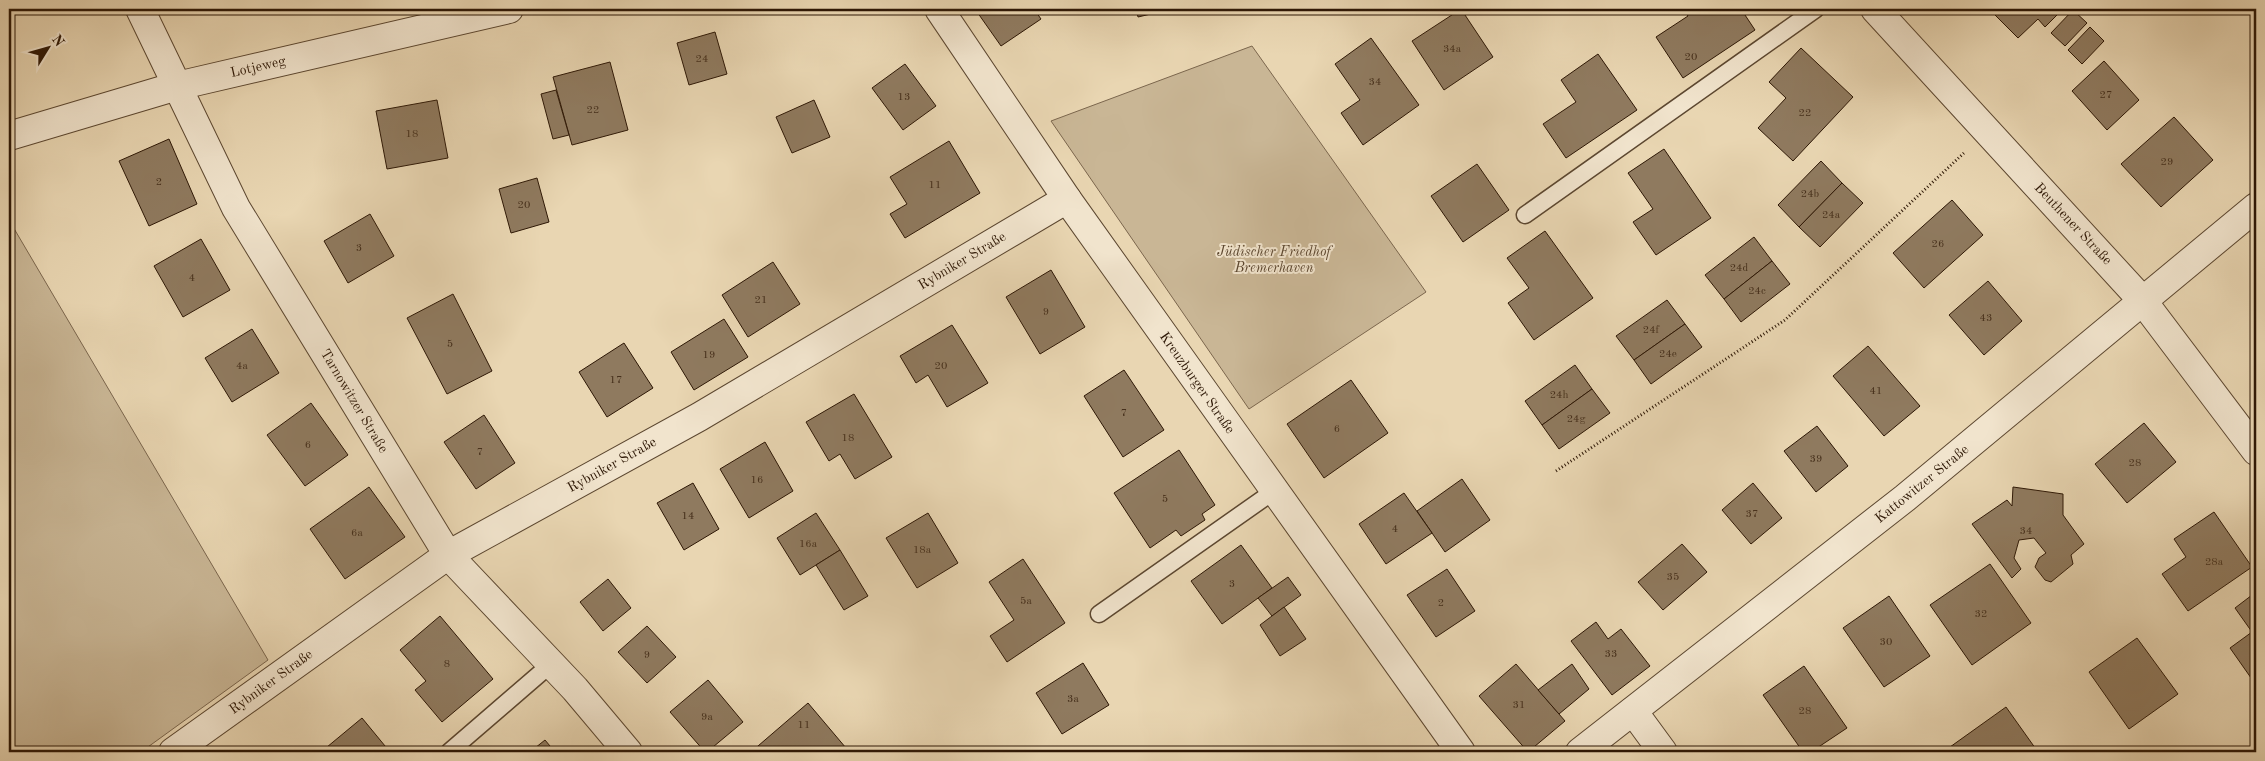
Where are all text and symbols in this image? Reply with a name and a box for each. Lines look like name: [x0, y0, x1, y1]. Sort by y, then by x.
north arrow: [22, 22, 72, 72]
text: N: [49, 32, 67, 50]
house number: 34a: [1443, 44, 1462, 55]
house number: 20: [1685, 52, 1697, 63]
street label: Lotjeweg: [229, 54, 287, 80]
house number: 24: [696, 54, 708, 65]
house number: 34: [1369, 77, 1381, 88]
house number: 27: [2100, 90, 2112, 101]
house number: 13: [898, 92, 910, 103]
house number: 22: [587, 105, 599, 116]
house number: 22: [1799, 108, 1811, 119]
house number: 18: [406, 129, 418, 140]
house number: 29: [2161, 157, 2173, 168]
house number: 2: [156, 177, 162, 188]
house number: 11: [929, 180, 941, 191]
street label: Beuthener Straße: [2032, 180, 2114, 268]
house number: 24b: [1801, 189, 1820, 200]
house number: 20: [518, 200, 530, 211]
house number: 24a: [1822, 210, 1841, 221]
street label: Rybniker Straße: [916, 229, 1008, 293]
house number: 26: [1932, 239, 1944, 250]
house number: 3: [356, 243, 362, 254]
park label: Jüdischer Friedhof Bremerhaven: [1217, 245, 1333, 275]
house number: 24d: [1730, 263, 1749, 274]
house number: 4: [189, 273, 195, 284]
house number: 24c: [1748, 286, 1766, 297]
house number: 21: [755, 295, 767, 306]
house number: 9: [1043, 307, 1049, 318]
house number: 43: [1980, 313, 1992, 324]
house number: 24f: [1643, 325, 1660, 336]
street label: Kreuzburger Straße: [1157, 330, 1237, 436]
house number: 5: [447, 339, 453, 350]
street label: Tarnowitzer Straße: [318, 347, 390, 455]
house number: 24e: [1659, 349, 1677, 360]
house number: 19: [703, 350, 715, 361]
house number: 4a: [236, 361, 248, 372]
house number: 20: [935, 361, 947, 372]
house number: 17: [610, 375, 622, 386]
house number: 41: [1870, 386, 1882, 397]
house number: 24h: [1550, 390, 1568, 401]
house number: 7: [1121, 408, 1127, 419]
house number: 24g: [1567, 414, 1585, 425]
house number: 6: [1334, 424, 1340, 435]
house number: 18: [842, 433, 854, 444]
street label: Rybniker Straße: [565, 435, 659, 495]
house number: 6: [305, 440, 311, 451]
street label: Kattowitzer Straße: [1873, 442, 1971, 526]
house number: 7: [477, 447, 483, 458]
house number: 39: [1810, 454, 1822, 465]
house number: 28: [2129, 458, 2141, 469]
house number: 16: [751, 475, 763, 486]
house number: 5: [1162, 494, 1168, 505]
house number: 37: [1746, 509, 1758, 520]
house number: 14: [682, 511, 694, 522]
house number: 4: [1392, 524, 1398, 535]
house number: 34: [2020, 526, 2032, 537]
house number: 6a: [351, 528, 363, 539]
house number: 16a: [799, 539, 818, 550]
house number: 18a: [913, 545, 932, 556]
house number: 28a: [2205, 557, 2224, 568]
house number: 35: [1667, 572, 1679, 583]
house number: 3: [1229, 579, 1235, 590]
house number: 5a: [1020, 596, 1032, 607]
house number: 2: [1438, 598, 1444, 609]
house number: 32: [1975, 609, 1987, 620]
house number: 30: [1880, 637, 1892, 648]
street label: Rybniker Straße: [227, 647, 315, 717]
house number: 33: [1605, 649, 1617, 660]
house number: 9: [644, 650, 650, 661]
house number: 8: [444, 659, 450, 670]
house number: 3a: [1067, 694, 1079, 705]
house number: 31: [1513, 700, 1525, 711]
house number: 28: [1799, 706, 1811, 717]
house number: 9a: [701, 712, 713, 723]
house number: 11: [798, 720, 810, 731]

